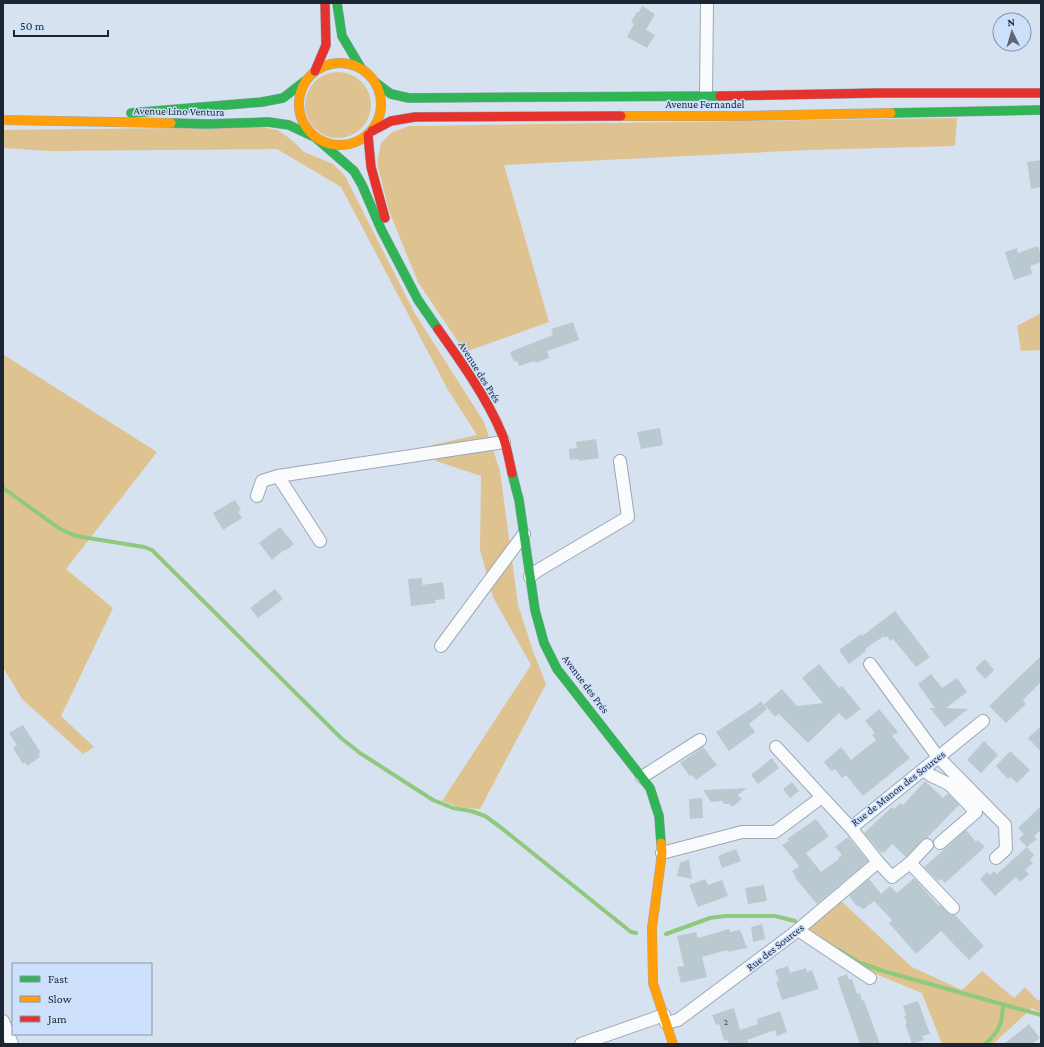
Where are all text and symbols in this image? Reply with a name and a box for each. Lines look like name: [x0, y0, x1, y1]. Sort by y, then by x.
scale bar: [14, 12, 108, 38]
north arrow: [992, 12, 1032, 52]
text: N: [1007, 16, 1016, 28]
text: 50 m: [20, 19, 45, 33]
street label: Avenue Fernandel: [666, 98, 745, 110]
street label: Avenue Lino Ventura: [133, 104, 225, 118]
street label: Avenue des Prés: [456, 339, 504, 405]
street label: Avenue des Prés: [560, 653, 612, 715]
street label: Rue de Manon des Sources: [849, 748, 947, 828]
street label: Rue des Sources: [744, 921, 806, 973]
legend: [12, 963, 152, 1035]
text: Fast: [48, 972, 69, 986]
text: Slow: [48, 992, 72, 1006]
text: Jam: [47, 1012, 67, 1026]
house number: 2: [724, 1017, 728, 1027]

